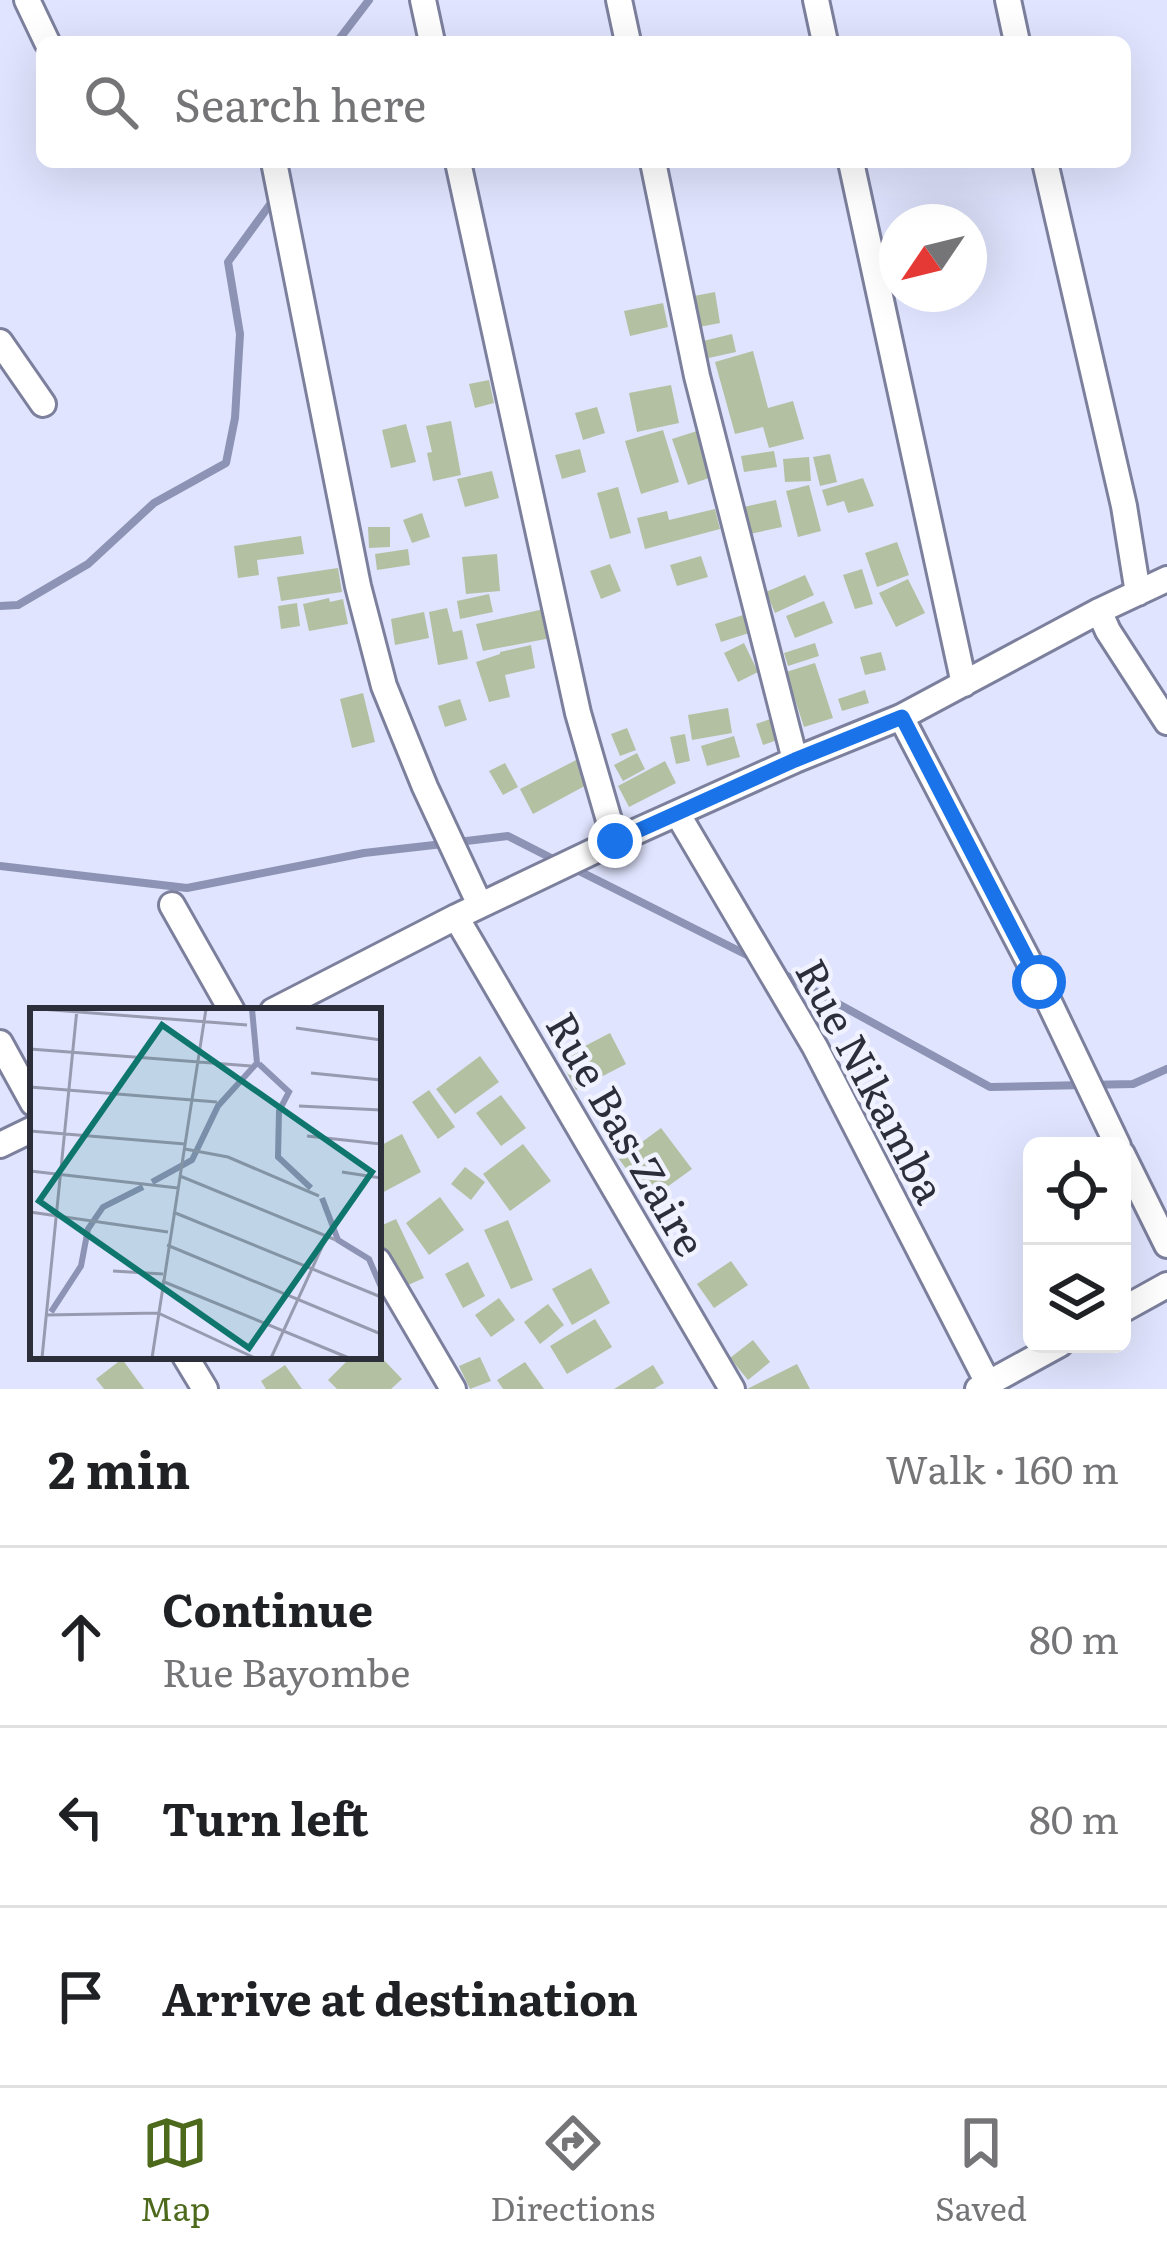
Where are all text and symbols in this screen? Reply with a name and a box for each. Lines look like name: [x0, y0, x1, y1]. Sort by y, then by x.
search box: [36, 36, 1131, 168]
icon: search: [78, 69, 144, 135]
text: Search here: [174, 69, 426, 136]
north arrow: [879, 204, 987, 312]
route end: [588, 814, 642, 868]
street label: Rue Nikamba: [783, 947, 964, 1213]
route start: [1012, 955, 1066, 1009]
street label: Rue Bas-Zaire: [533, 999, 723, 1267]
inset map: [30, 1008, 381, 1359]
map controls: [1023, 1137, 1131, 1353]
button: locate: [1023, 1137, 1131, 1245]
button: layers: [1023, 1245, 1131, 1353]
text: 2 min: [48, 1429, 191, 1505]
text: Walk · 160 m: [886, 1438, 1119, 1496]
text: Continue: [162, 1574, 373, 1641]
icon: ahead: [48, 1604, 114, 1670]
text: 80 m: [1029, 1608, 1119, 1666]
text: Rue Bayombe: [162, 1641, 410, 1699]
text: Turn left: [162, 1783, 369, 1850]
icon: left: [48, 1784, 114, 1850]
text: 80 m: [1029, 1788, 1119, 1846]
text: Arrive at destination: [162, 1963, 638, 2030]
icon: arrive: [48, 1964, 114, 2030]
tab: Map: [140, 2110, 210, 2231]
tab: Directions: [490, 2110, 655, 2231]
tab: Saved: [935, 2110, 1027, 2231]

